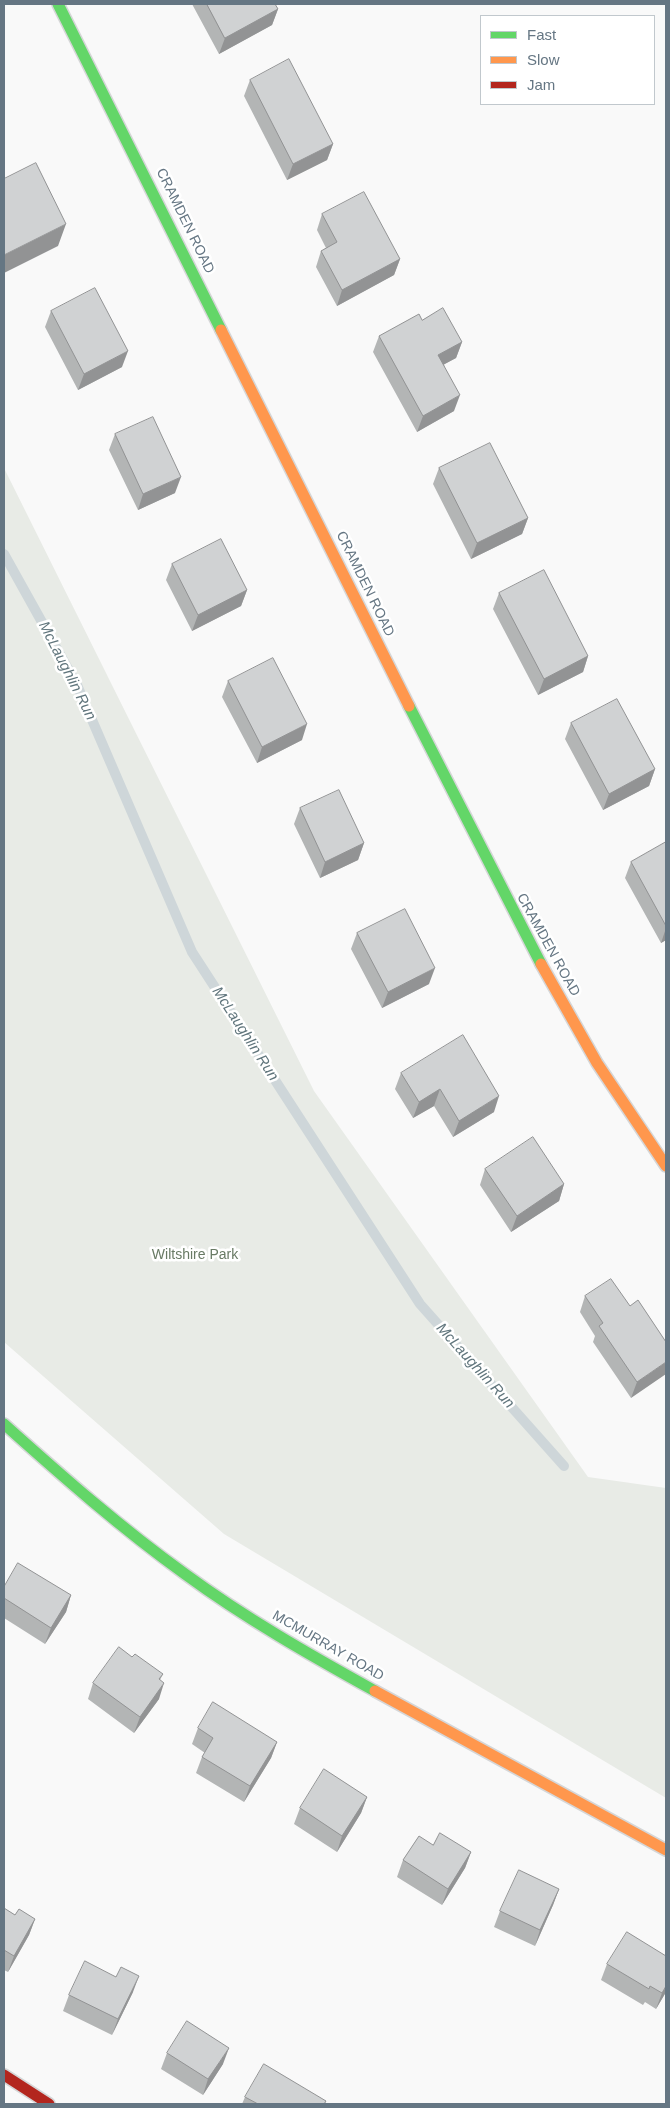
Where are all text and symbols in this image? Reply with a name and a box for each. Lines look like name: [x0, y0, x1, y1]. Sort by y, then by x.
legend: [480, 15, 655, 105]
text: Fast: [527, 26, 556, 43]
text: Slow: [527, 51, 560, 68]
text: Jam: [527, 76, 555, 93]
street label: CRAMDEN ROAD: [152, 166, 218, 276]
street label: CRAMDEN ROAD: [332, 529, 398, 639]
water label: McLaughlin Run: [34, 619, 100, 723]
street label: CRAMDEN ROAD: [513, 891, 583, 999]
water label: McLaughlin Run: [208, 984, 282, 1084]
park label: Wiltshire Park: [152, 1247, 238, 1263]
water label: McLaughlin Run: [432, 1320, 518, 1412]
street label: MCMURRAY ROAD: [269, 1607, 387, 1685]

